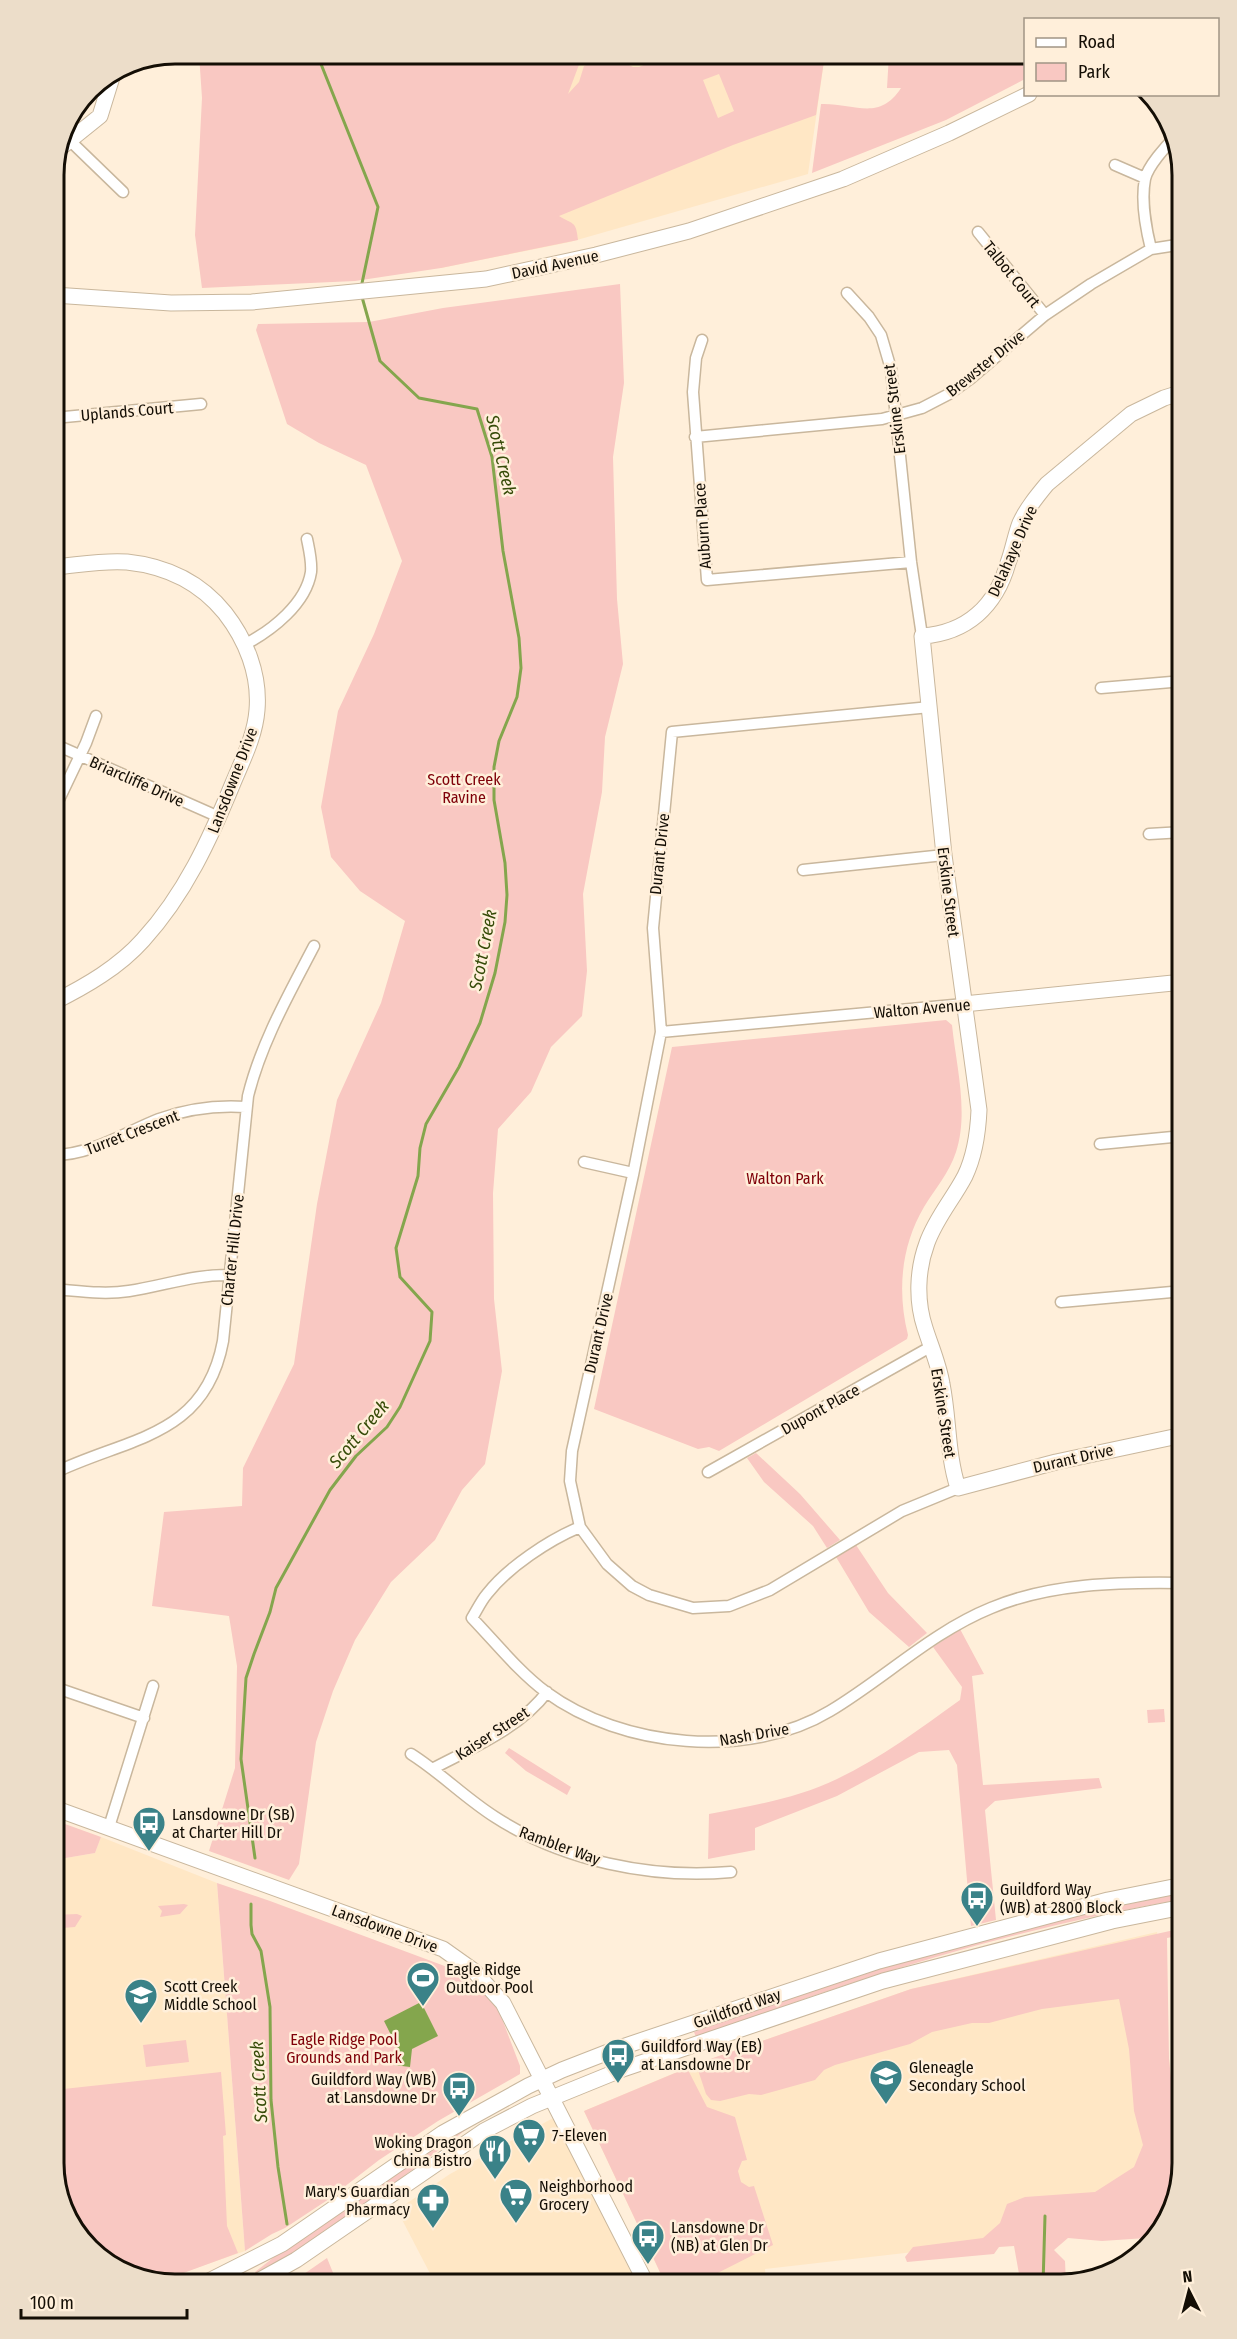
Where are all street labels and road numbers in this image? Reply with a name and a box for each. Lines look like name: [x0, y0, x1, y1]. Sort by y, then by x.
street label: Talbot Court: [979, 237, 1045, 312]
street label: David Avenue: [510, 246, 600, 283]
street label: Brewster Drive: [942, 326, 1028, 401]
street label: Erskine Street: [879, 362, 909, 455]
street label: Uplands Court: [80, 398, 175, 425]
street label: Auburn Place: [690, 482, 715, 570]
street label: Delahaye Drive: [984, 503, 1041, 600]
street label: Lansdowne Drive: [204, 725, 261, 836]
street label: Briarcliffe Drive: [87, 752, 187, 811]
street label: Durant Drive: [646, 812, 673, 896]
street label: Erskine Street: [934, 846, 964, 939]
street label: Walton Avenue: [873, 995, 971, 1022]
street label: Turret Crescent: [83, 1106, 182, 1159]
street label: Charter Hill Drive: [217, 1193, 248, 1307]
street label: Durant Drive: [580, 1291, 617, 1375]
street label: Erskine Street: [927, 1367, 960, 1460]
street label: Dupont Place: [778, 1380, 863, 1439]
street label: Durant Drive: [1031, 1440, 1115, 1477]
street label: Kaiser Street: [452, 1702, 533, 1764]
street label: Nash Drive: [718, 1719, 790, 1750]
street label: Rambler Way: [517, 1822, 604, 1869]
street label: Lansdowne Drive: [329, 1900, 441, 1956]
street label: Guildford Way: [691, 1984, 784, 2032]

